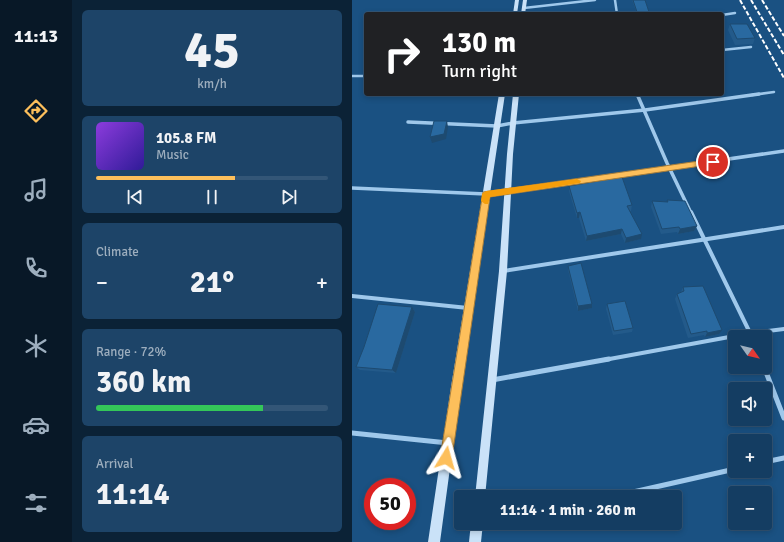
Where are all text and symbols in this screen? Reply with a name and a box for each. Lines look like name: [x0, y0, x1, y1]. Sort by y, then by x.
text: 45: [184, 18, 240, 82]
text: 11:13: [14, 25, 58, 47]
text: 130 m: [442, 26, 516, 60]
icon: right: [376, 28, 428, 80]
text: Turn right: [442, 60, 517, 82]
text: km/h: [197, 76, 227, 92]
icon: directions: [22, 97, 50, 125]
text: 105.8 FM: [156, 129, 217, 147]
pin: [696, 145, 730, 179]
text: Music: [156, 147, 189, 163]
icon: arrive: [702, 151, 724, 173]
icon: music: [22, 176, 50, 204]
icon: previous: [124, 186, 146, 208]
icon: pause: [201, 186, 223, 208]
icon: next: [278, 186, 300, 208]
text: Climate: [96, 244, 139, 260]
icon: phone: [22, 254, 50, 282]
text: 21°: [190, 264, 234, 301]
text: −: [96, 269, 108, 296]
text: +: [316, 269, 328, 296]
north arrow: [728, 330, 772, 374]
map controls: [728, 330, 772, 530]
icon: climate: [22, 332, 50, 360]
text: Range · 72%: [96, 344, 166, 360]
text: 360 km: [96, 364, 191, 401]
button: sound: [728, 382, 772, 426]
icon: car: [22, 411, 50, 439]
button: +: [728, 434, 772, 478]
position arrow: [425, 437, 467, 479]
text: Arrival: [96, 456, 133, 472]
text: 11:14: [96, 476, 170, 513]
speed limit sign: 50: [364, 478, 416, 530]
button: −: [728, 486, 772, 530]
icon: filters: [22, 489, 50, 517]
text: 11:14 · 1 min · 260 m: [500, 501, 636, 519]

